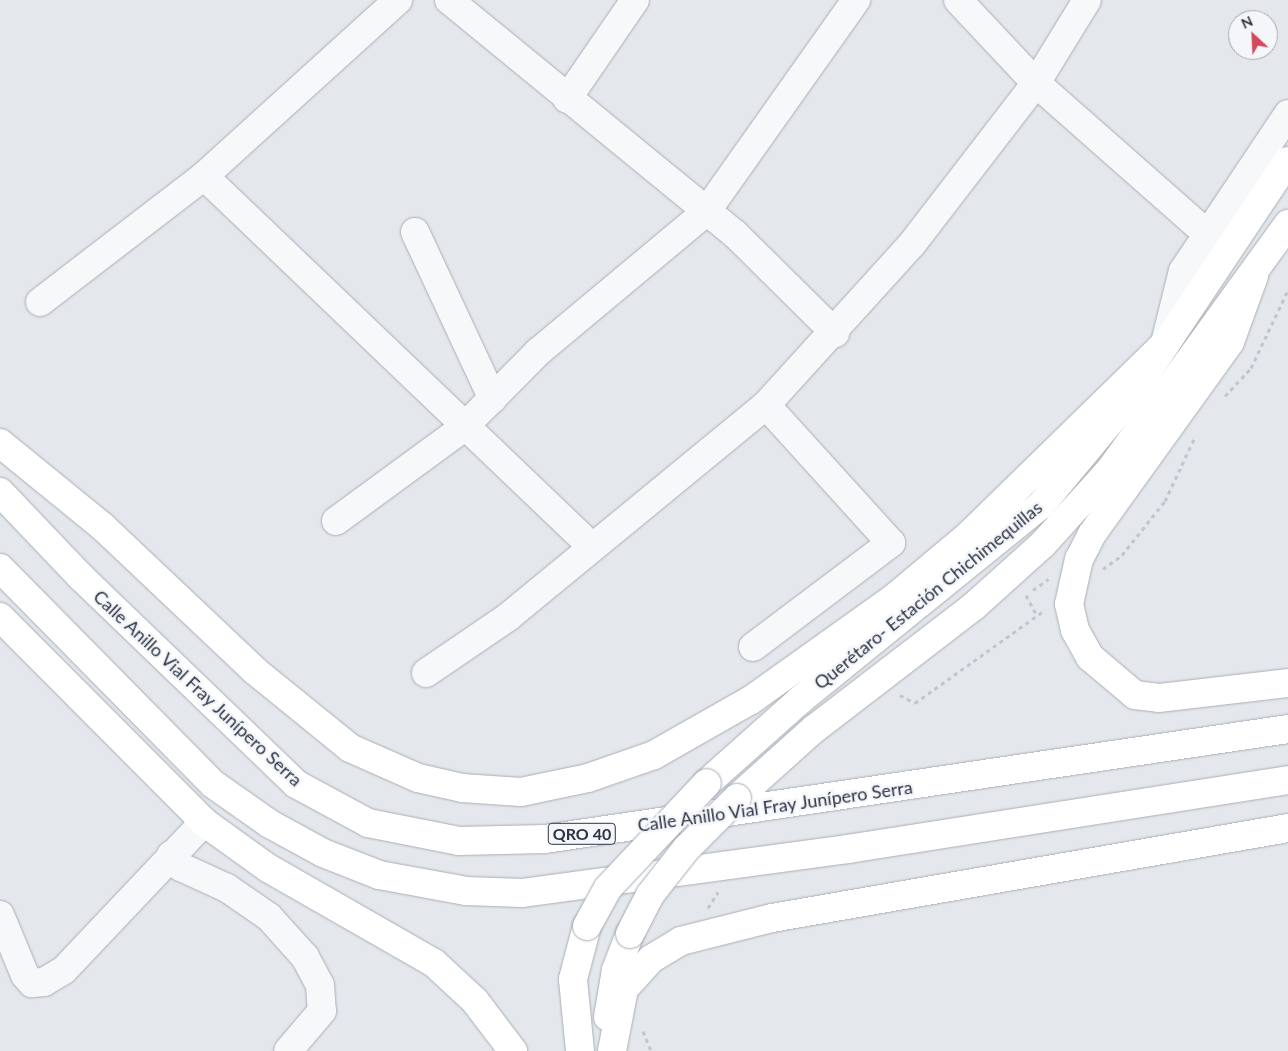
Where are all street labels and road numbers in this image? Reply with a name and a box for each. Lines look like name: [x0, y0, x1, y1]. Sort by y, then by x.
street label: Querétaro- Estación Chichimequillas: [810, 496, 1046, 694]
street label: Calle Anillo Vial Fray Junípero Serra: [88, 585, 308, 791]
street label: Calle Anillo Vial Fray Junípero Serra: [635, 776, 915, 836]
road number: QRO 40: [547, 821, 617, 848]

